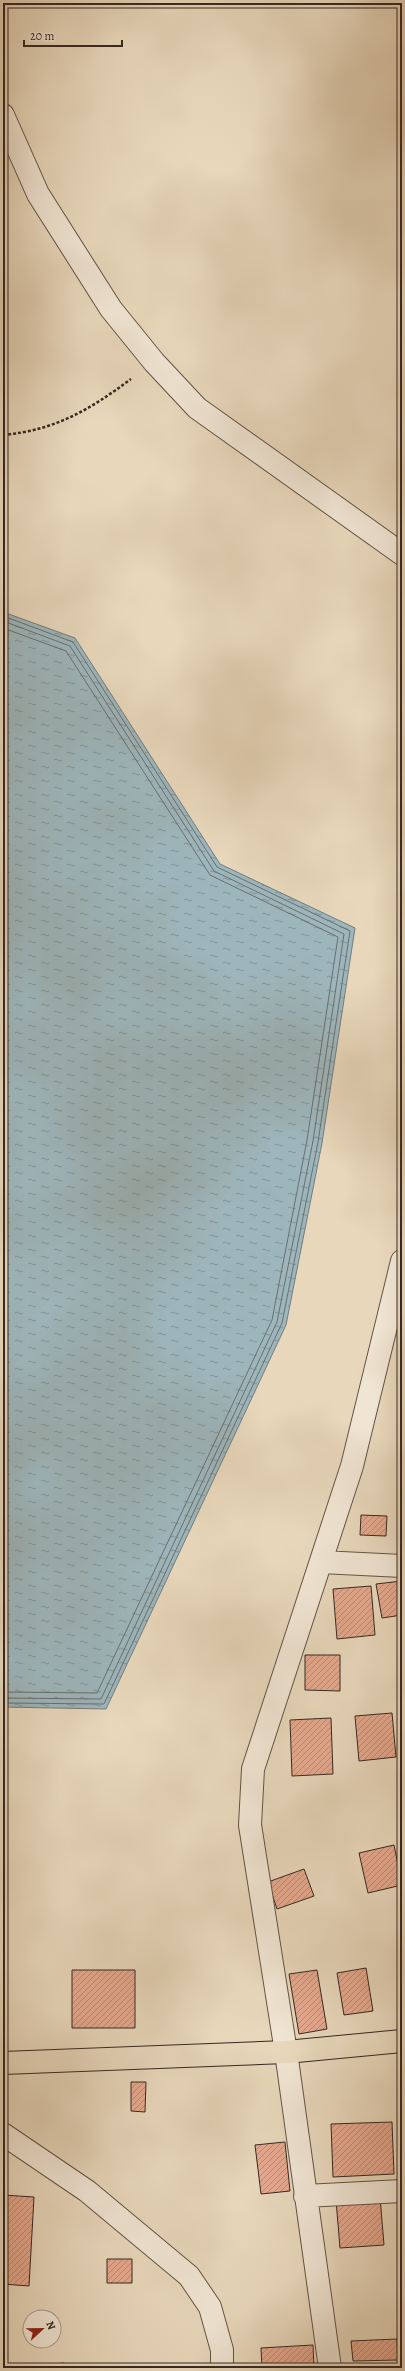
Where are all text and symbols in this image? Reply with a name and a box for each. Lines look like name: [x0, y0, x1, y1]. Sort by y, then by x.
scale bar: [24, 22, 122, 48]
text: 20 m: [30, 28, 54, 44]
north arrow: [22, 2309, 62, 2349]
text: N: [42, 2319, 59, 2332]

